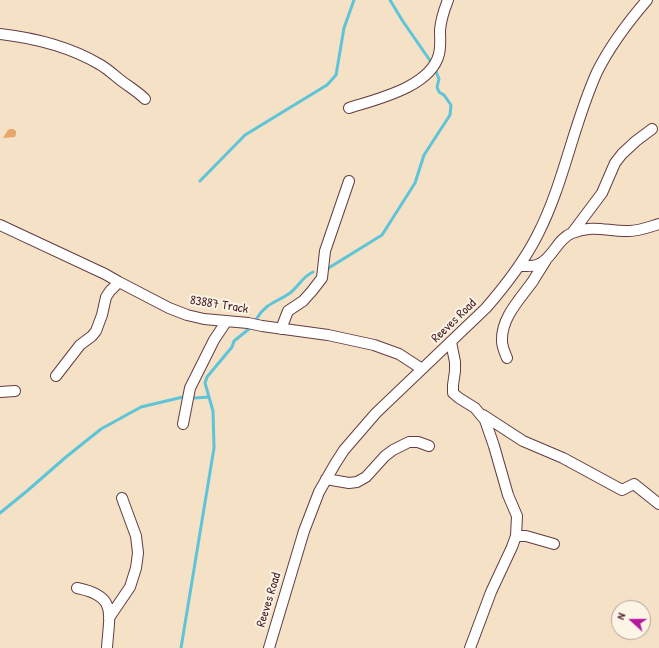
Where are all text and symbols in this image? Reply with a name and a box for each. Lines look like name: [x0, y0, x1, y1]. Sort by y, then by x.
street label: 83887 Track: [189, 293, 249, 317]
street label: Reeves Road: [428, 296, 480, 346]
street label: Reeves Road: [253, 571, 285, 629]
north arrow: [611, 600, 651, 640]
text: N: [613, 611, 628, 621]

